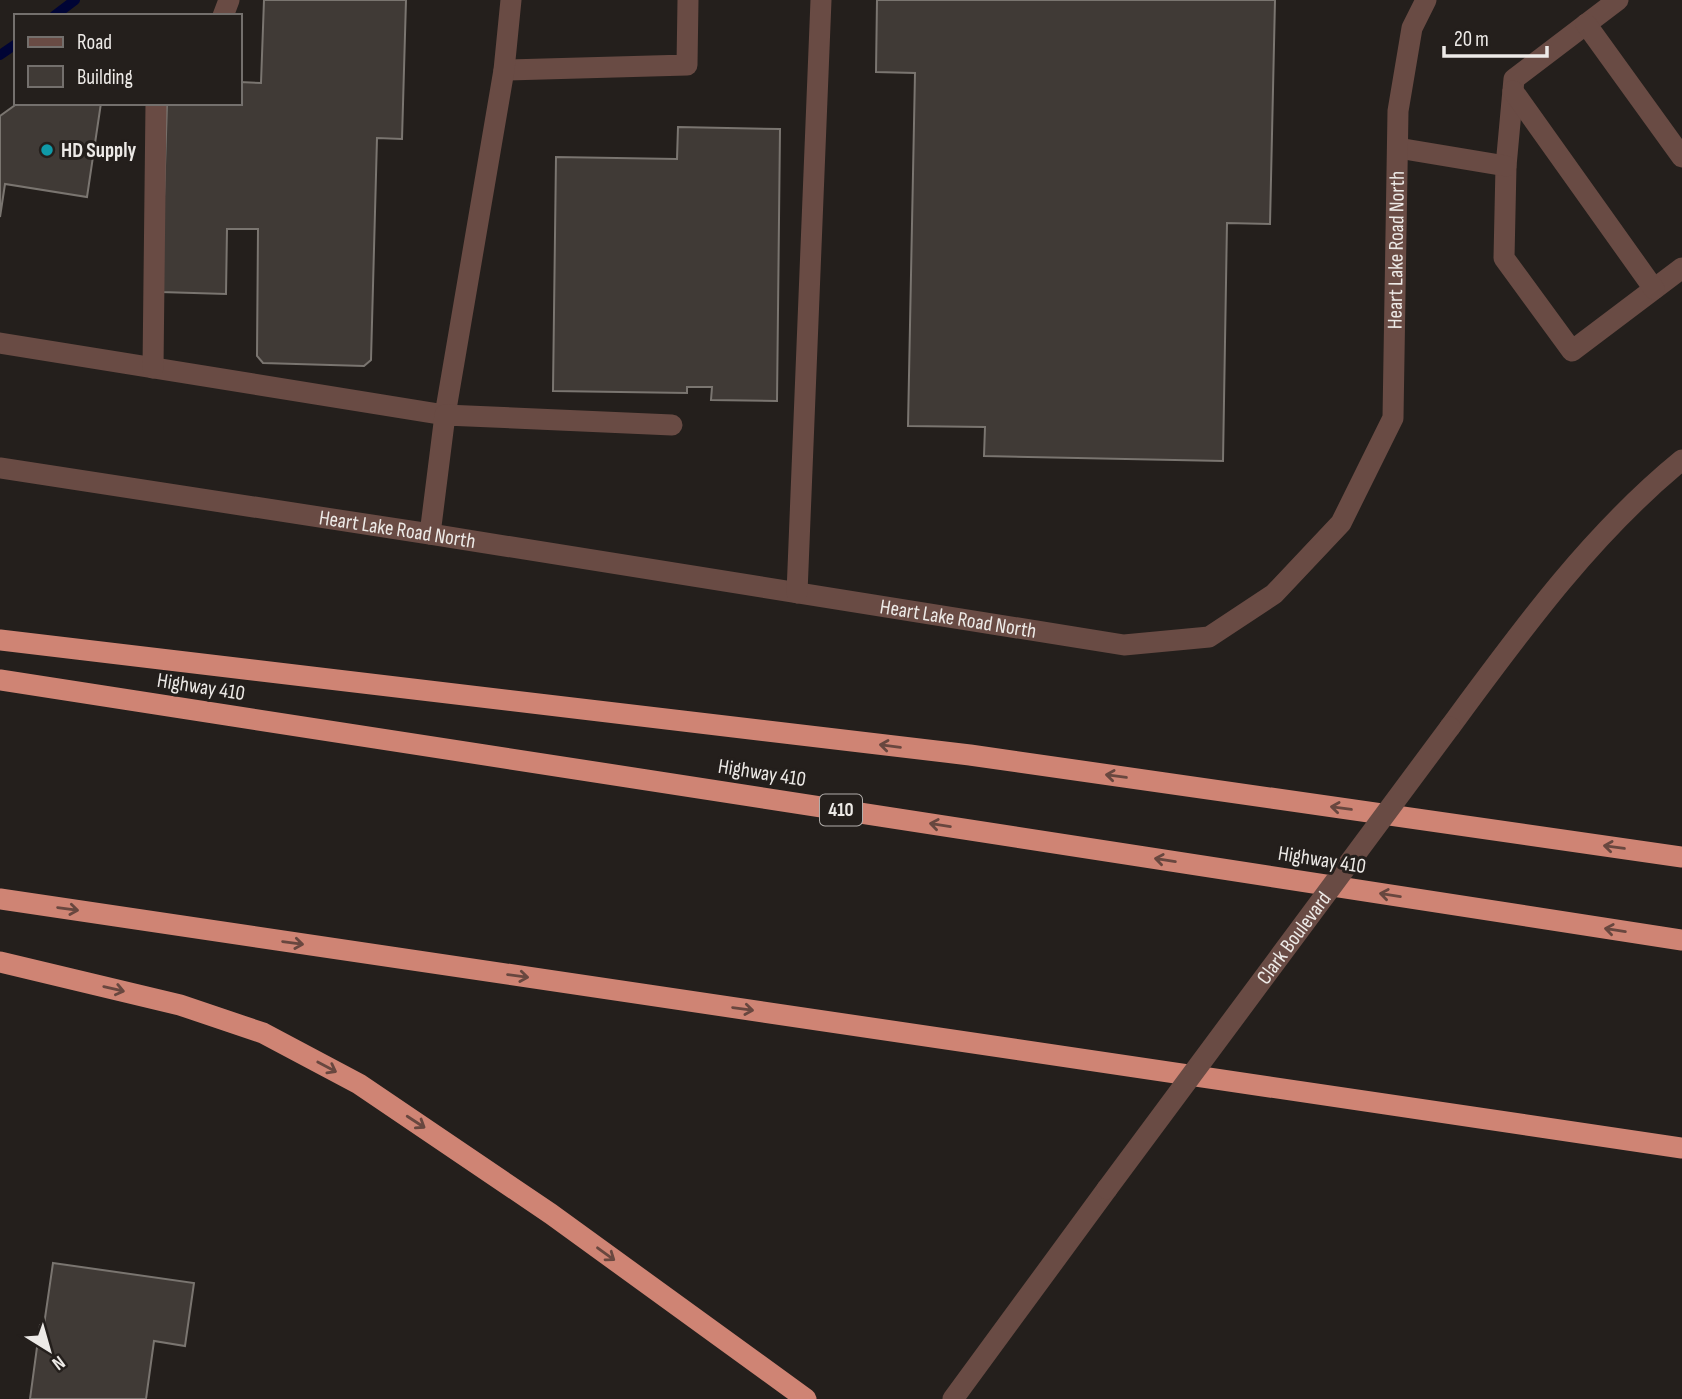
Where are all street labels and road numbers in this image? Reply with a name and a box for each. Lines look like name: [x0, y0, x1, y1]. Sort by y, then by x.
street label: Heart Lake Road North: [1382, 171, 1410, 329]
street label: Heart Lake Road North: [317, 505, 477, 554]
street label: Heart Lake Road North: [878, 594, 1038, 643]
street label: Highway 410: [155, 668, 247, 706]
street label: Highway 410: [716, 754, 808, 792]
road number: 410: [820, 794, 862, 825]
street label: Highway 410: [1276, 841, 1368, 879]
street label: Clark Boulevard: [1251, 886, 1336, 989]

